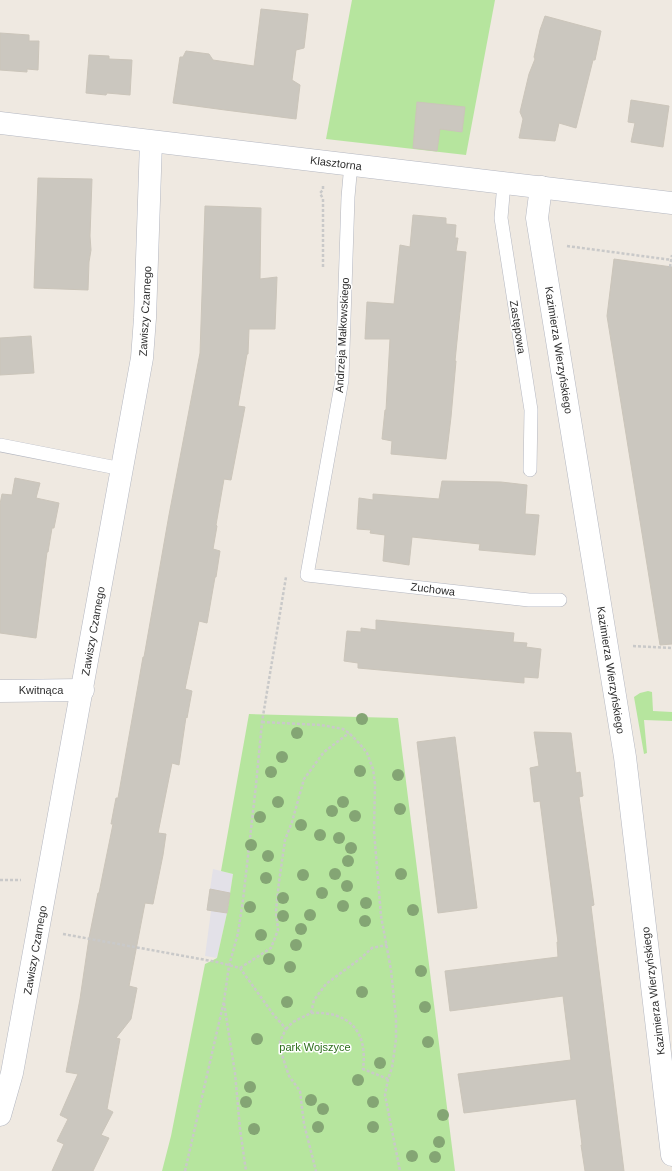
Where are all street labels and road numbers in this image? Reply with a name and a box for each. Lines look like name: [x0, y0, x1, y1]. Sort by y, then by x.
street label: Klasztorna: [309, 154, 363, 172]
street label: Zawiszy Czarnego: [137, 266, 153, 356]
street label: Andrzeja Małkowskiego: [333, 277, 351, 393]
street label: Kazimierza Wierzyńskiego: [543, 285, 575, 415]
street label: Zastępowa: [508, 299, 528, 355]
street label: Zuchowa: [410, 580, 457, 598]
street label: Zawiszy Czarnego: [79, 585, 107, 677]
street label: Kazimierza Wierzyńskiego: [595, 605, 627, 735]
street label: Kwitnąca: [19, 684, 64, 696]
street label: Zawiszy Czarnego: [21, 904, 49, 996]
street label: Kazimierza Wierzyńskiego: [639, 926, 667, 1056]

